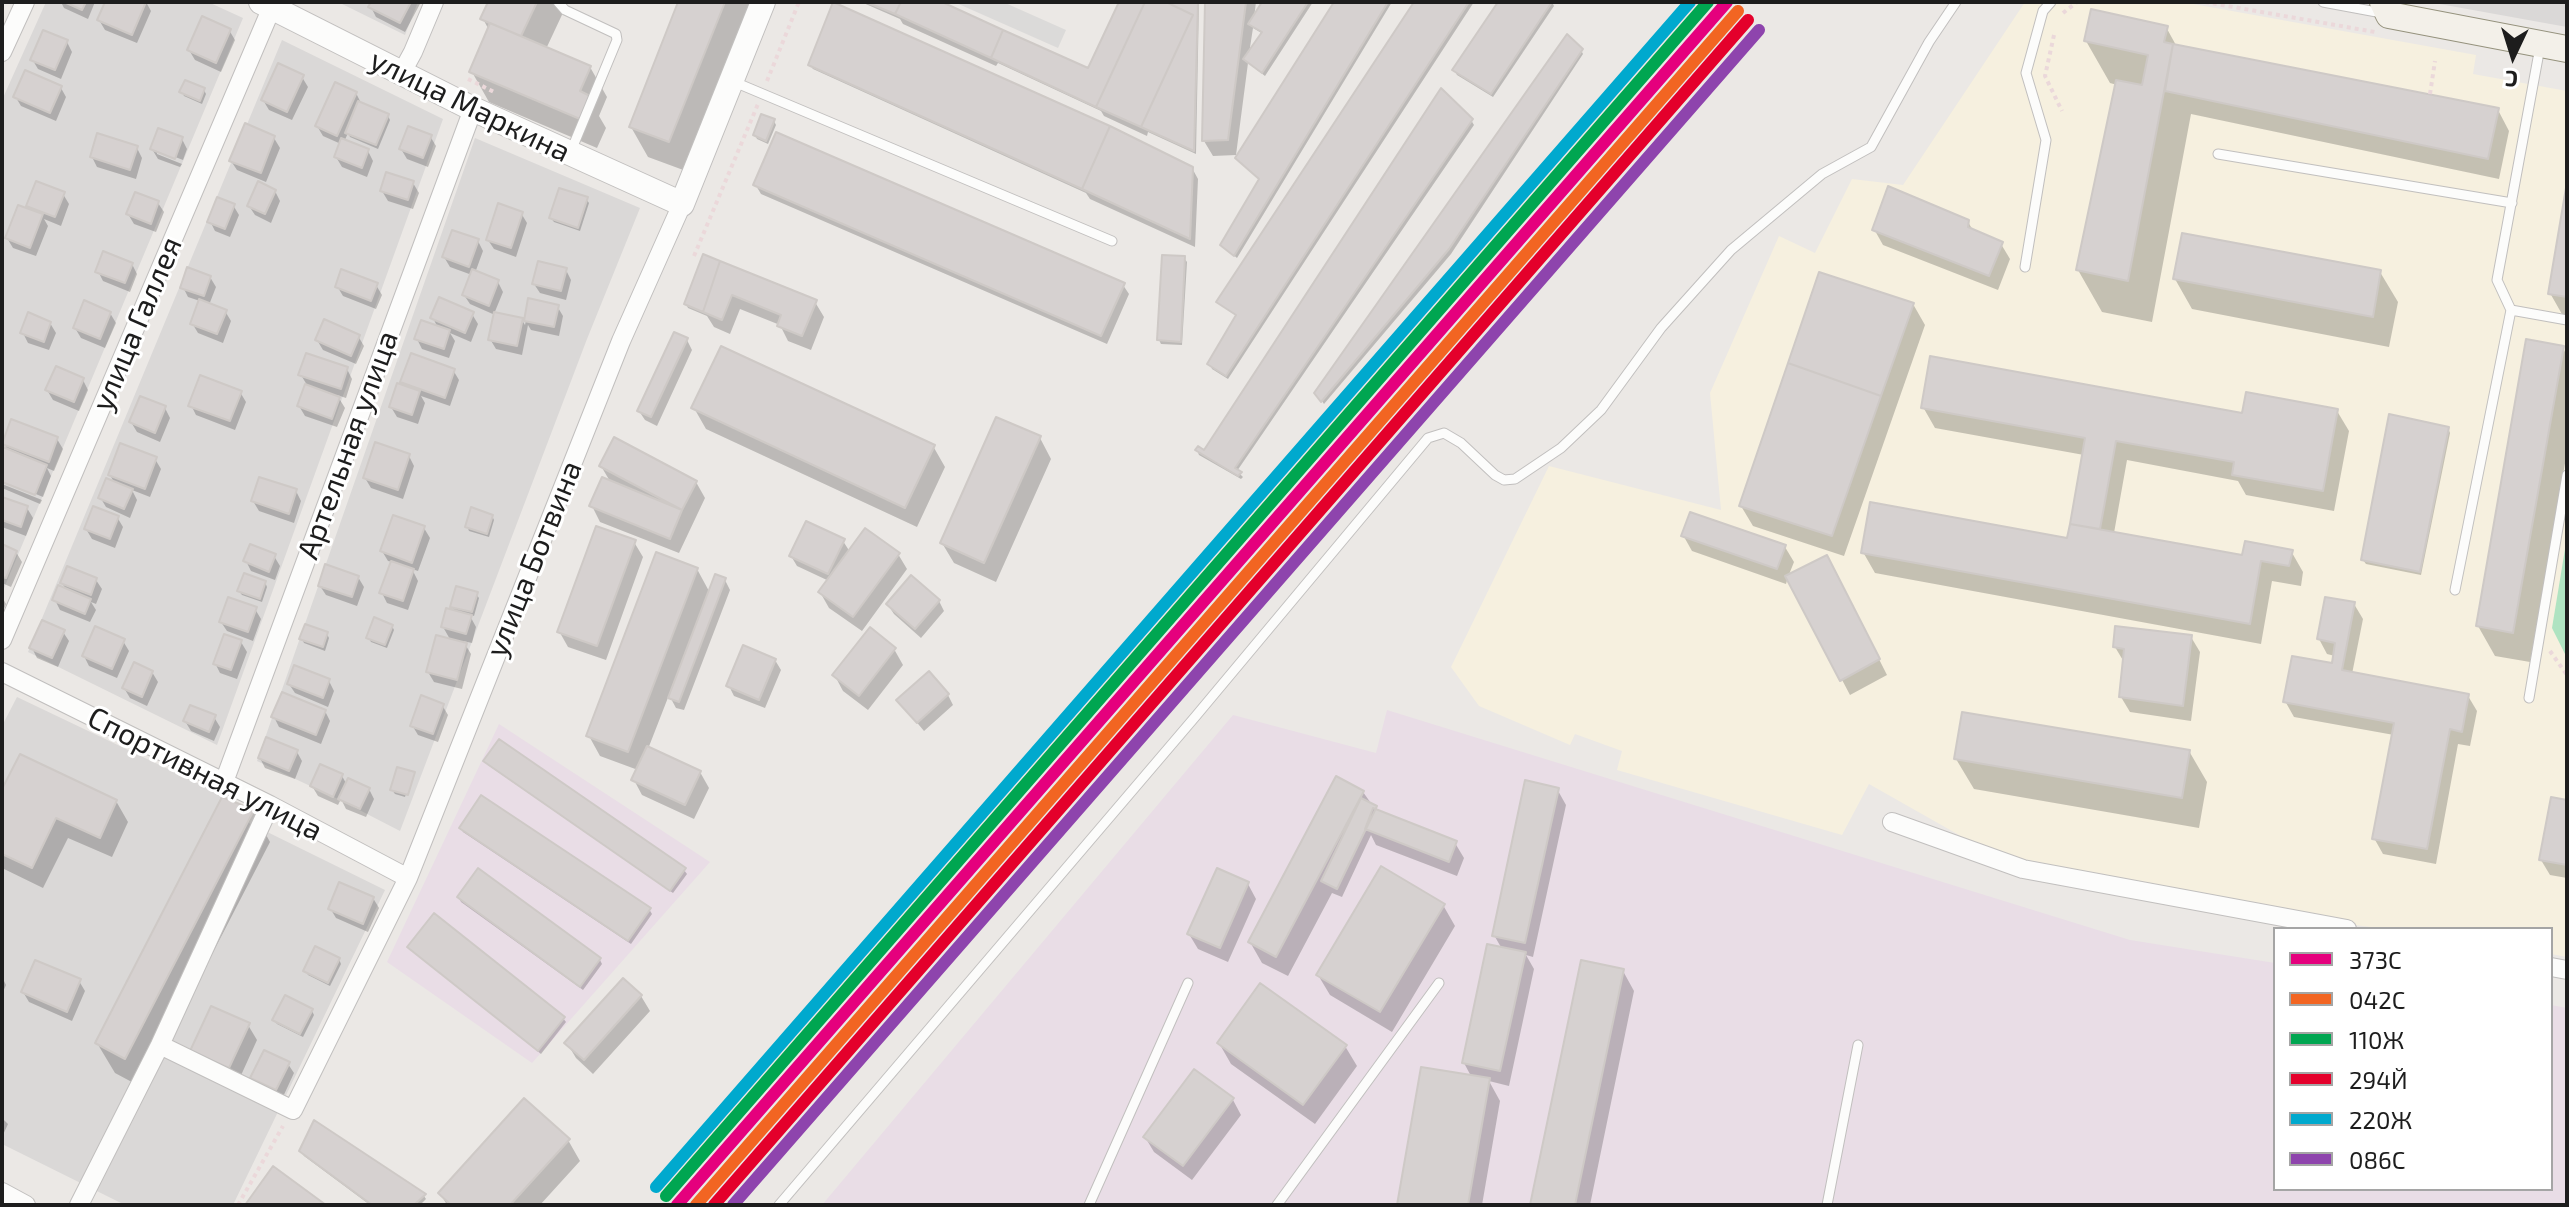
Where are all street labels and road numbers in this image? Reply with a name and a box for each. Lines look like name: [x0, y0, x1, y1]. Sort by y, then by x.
street label: улица Маркина: [364, 42, 576, 170]
street label: улица Галлея: [84, 232, 190, 416]
street label: Артельная улица: [290, 326, 406, 564]
street label: улица Ботвина: [478, 456, 590, 662]
street label: Спортивная улица: [82, 699, 328, 849]

